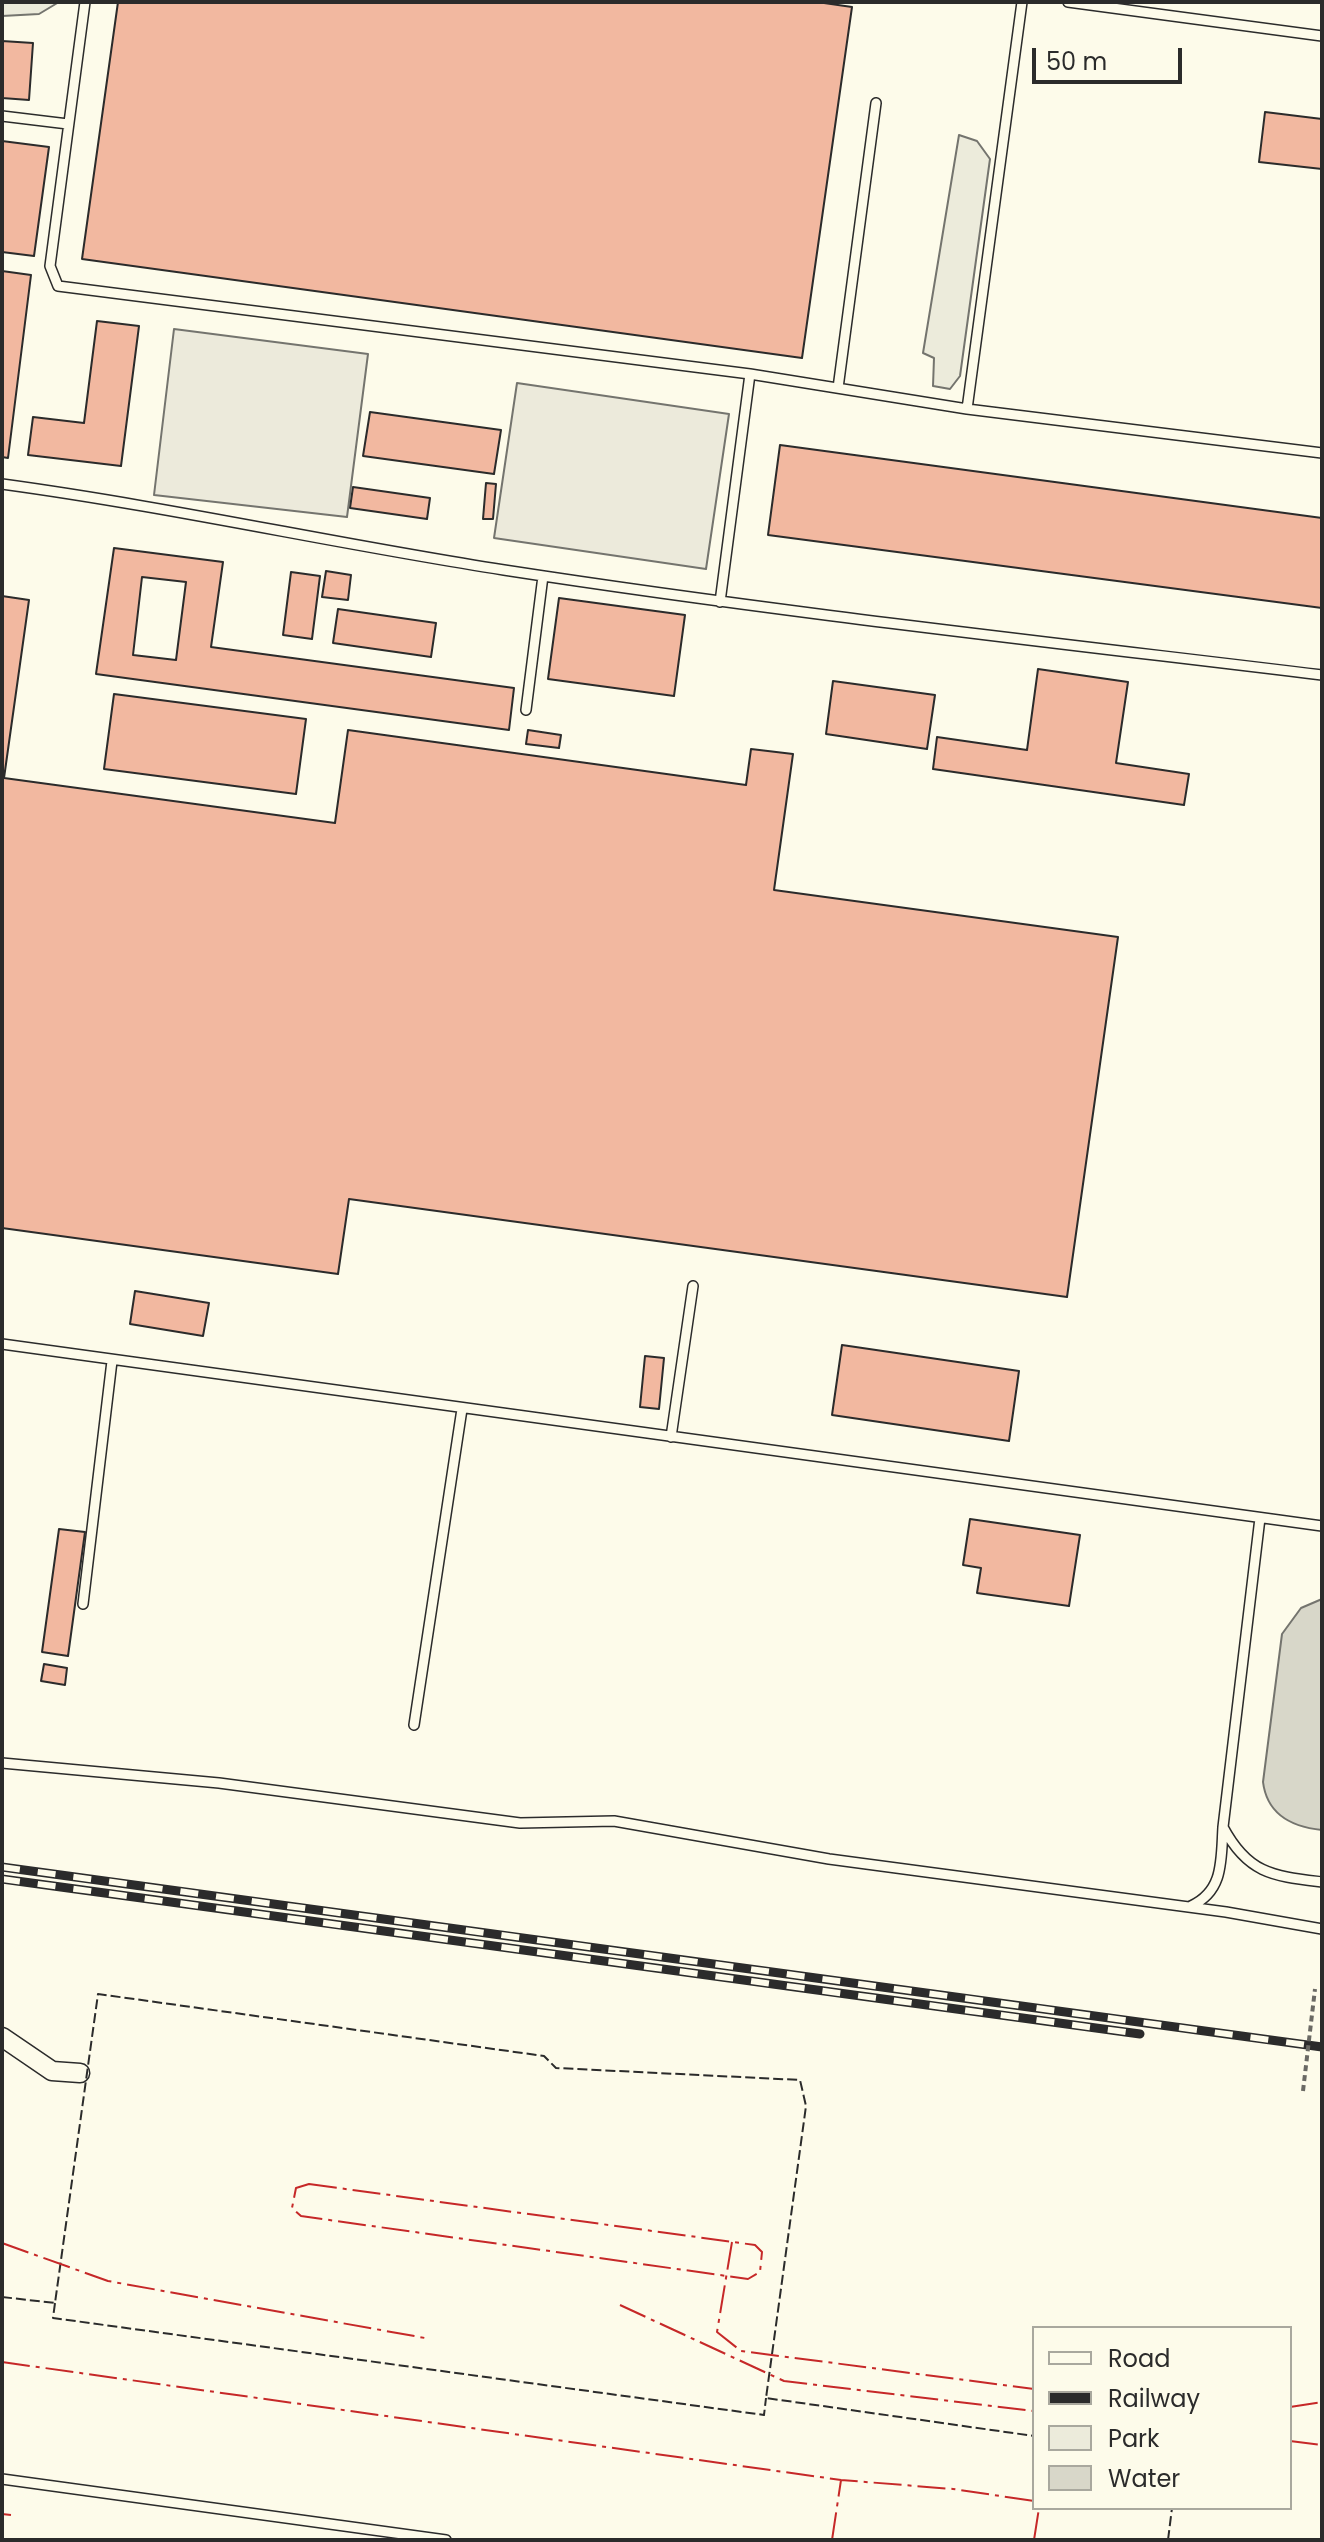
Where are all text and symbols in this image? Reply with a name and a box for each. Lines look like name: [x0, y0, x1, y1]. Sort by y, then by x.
scale bar: [1036, 32, 1186, 82]
text: 50 m: [1046, 45, 1107, 78]
legend: [1032, 2326, 1292, 2510]
text: Road: [1108, 2342, 1170, 2375]
text: Railway: [1108, 2382, 1200, 2415]
text: Park: [1108, 2422, 1159, 2455]
text: Water: [1108, 2462, 1180, 2495]

